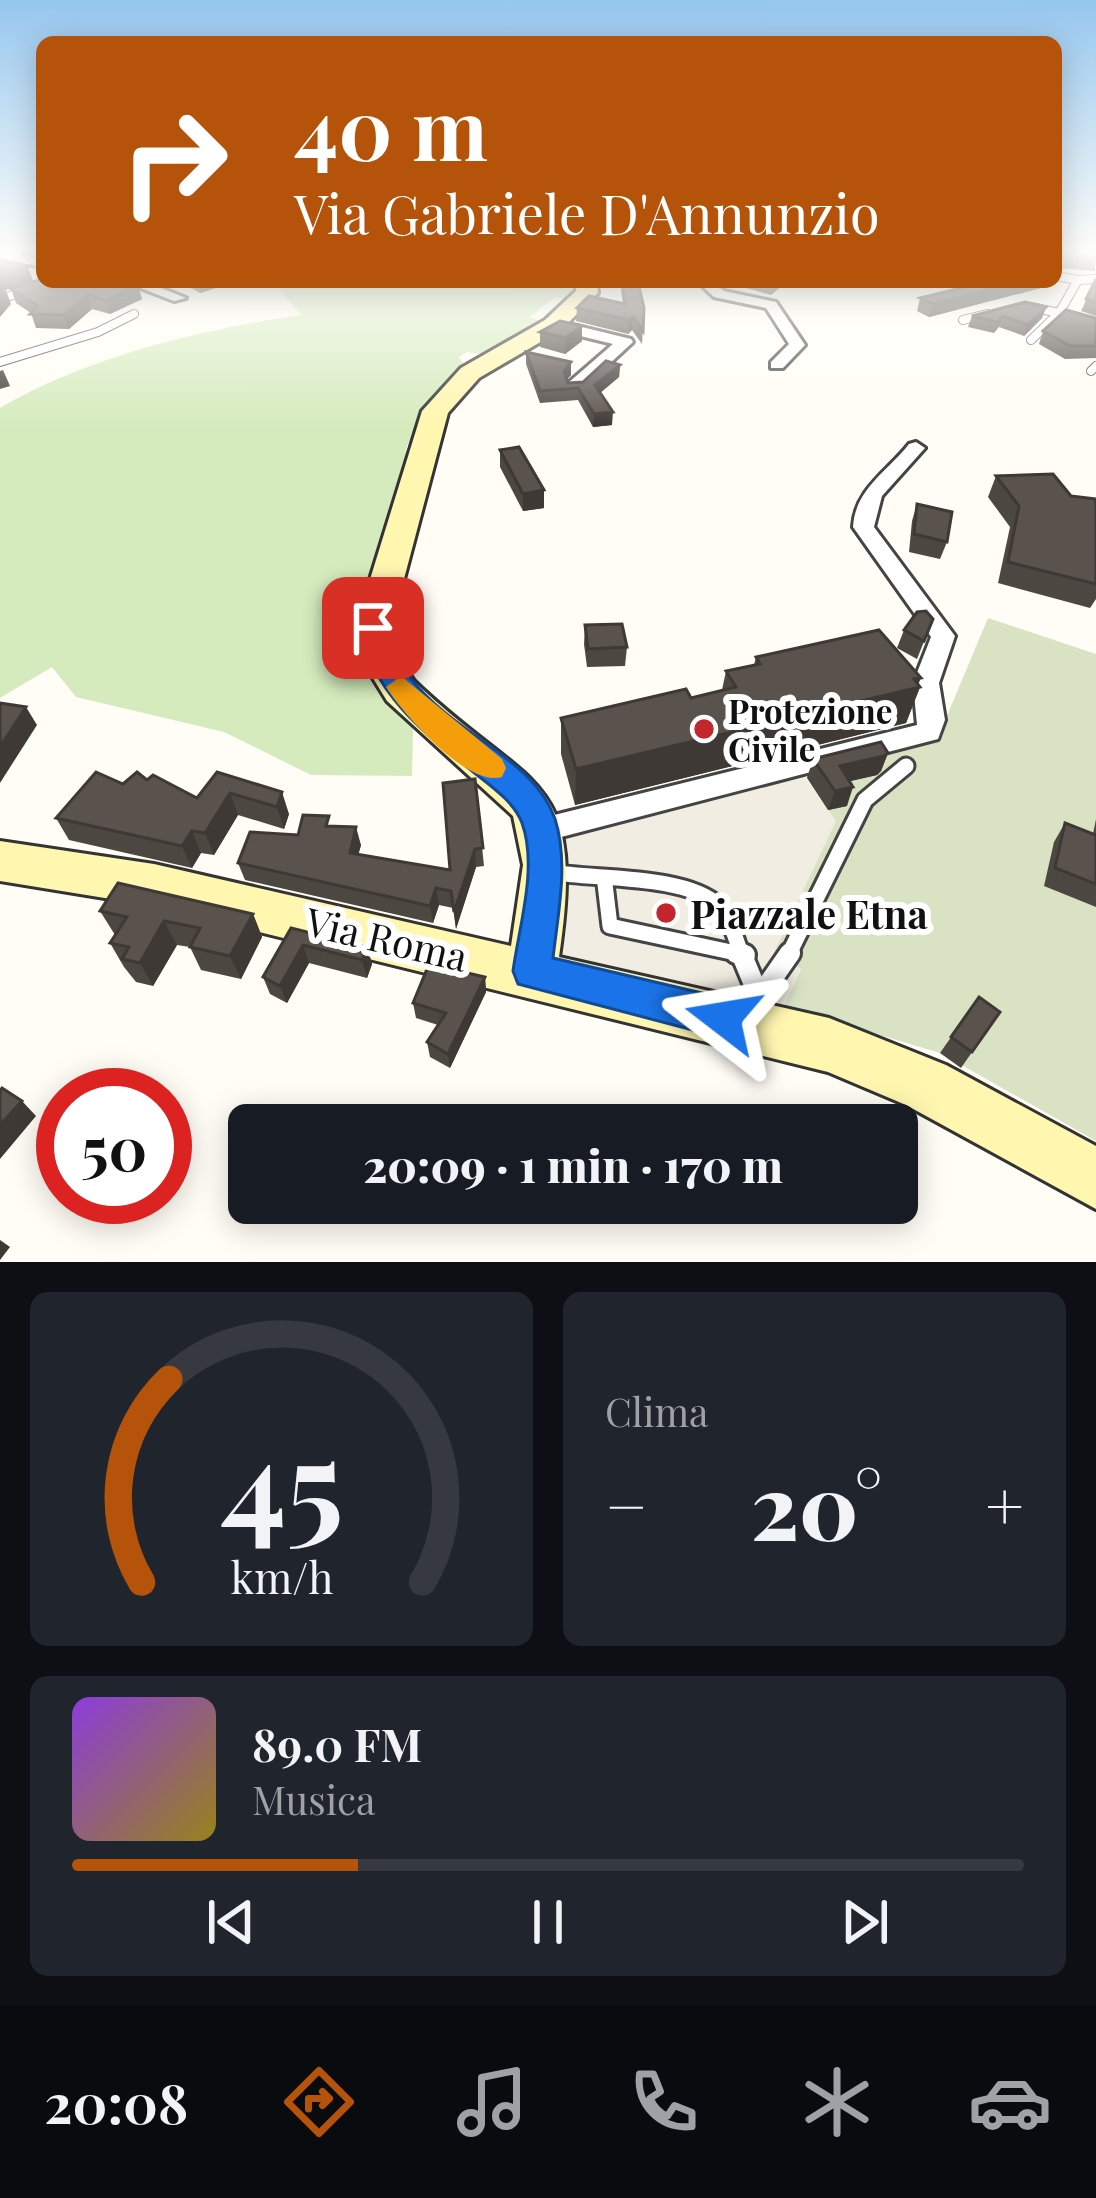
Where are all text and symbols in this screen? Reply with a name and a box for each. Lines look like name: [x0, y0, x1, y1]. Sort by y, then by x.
text: 40 m: [294, 70, 488, 182]
icon: right: [96, 84, 252, 240]
text: Via Gabriele D'Annunzio: [294, 177, 880, 249]
pin: [322, 577, 424, 679]
icon: arrive: [340, 595, 406, 661]
place label: Protezione Civile: [728, 688, 892, 770]
marker: Protezione Civile: [691, 716, 717, 742]
place label: Piazzale Etna: [690, 887, 928, 939]
street label: Via Roma: [300, 894, 473, 982]
marker: Piazzale Etna: [653, 900, 679, 926]
position arrow: [660, 955, 786, 1081]
speed limit sign: 50: [36, 1068, 192, 1224]
text: 20:09 · 1 min · 170 m: [363, 1134, 783, 1194]
text: Clima: [605, 1385, 708, 1437]
text: 45: [220, 1396, 343, 1562]
text: 20°: [751, 1444, 882, 1564]
text: −: [605, 1460, 648, 1548]
text: +: [985, 1460, 1024, 1548]
text: km/h: [230, 1548, 333, 1605]
text: 89.0 FM: [252, 1713, 422, 1773]
text: Musica: [252, 1773, 375, 1825]
icon: previous: [198, 1889, 264, 1955]
icon: pause: [515, 1889, 581, 1955]
icon: next: [832, 1889, 898, 1955]
icon: directions: [277, 2060, 361, 2144]
icon: music: [450, 2060, 534, 2144]
icon: phone: [622, 2060, 706, 2144]
icon: climate: [795, 2060, 879, 2144]
icon: car: [968, 2060, 1052, 2144]
text: 20:08: [44, 2066, 188, 2138]

